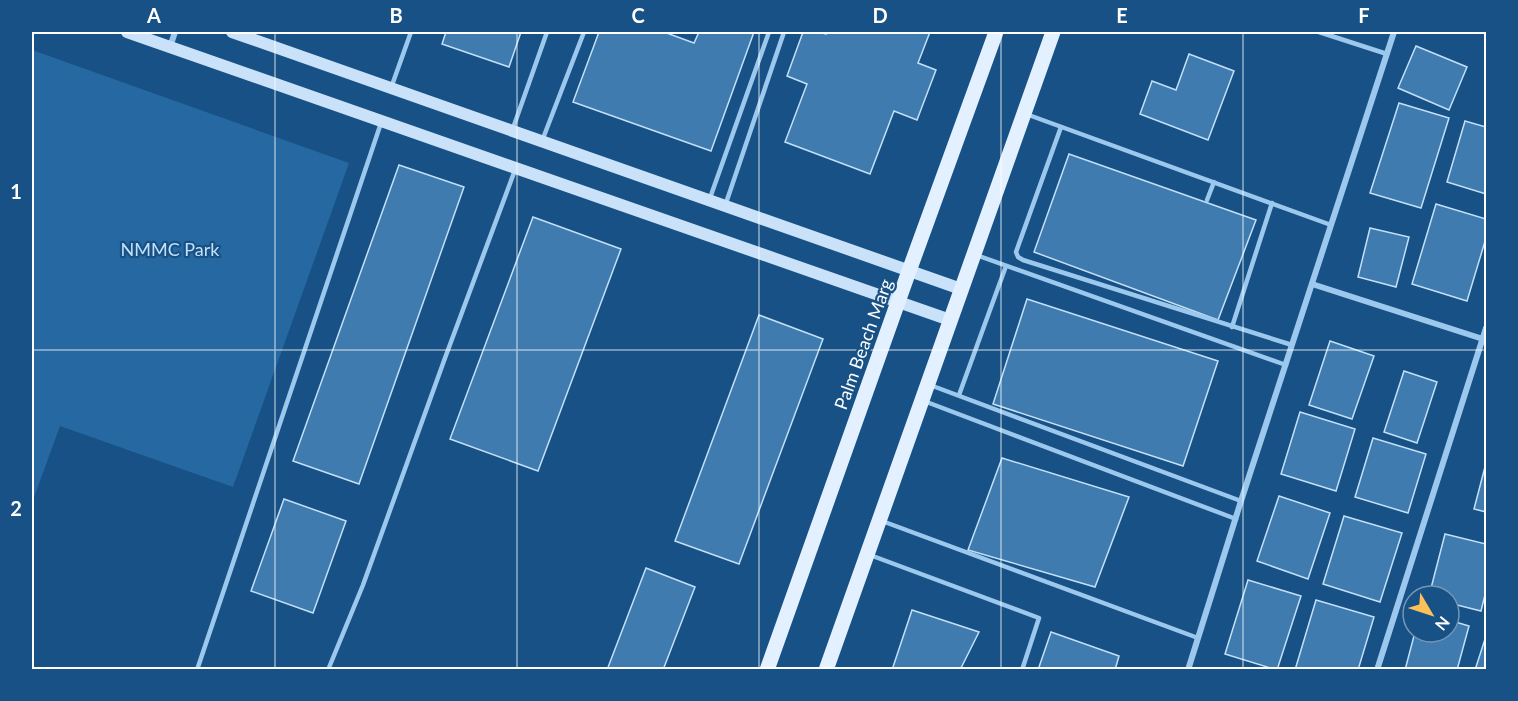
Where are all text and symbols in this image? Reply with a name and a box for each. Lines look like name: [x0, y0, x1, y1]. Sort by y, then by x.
text: A: [146, 3, 161, 27]
text: B: [389, 3, 403, 27]
text: C: [631, 3, 645, 27]
text: D: [872, 3, 888, 27]
text: E: [1116, 3, 1128, 27]
text: F: [1358, 3, 1370, 27]
text: 1: [10, 179, 22, 203]
park label: NMMC Park: [121, 238, 220, 260]
street label: Palm Beach Marg: [829, 276, 897, 412]
text: 2: [10, 496, 22, 520]
north arrow: [1401, 584, 1461, 644]
text: N: [1432, 613, 1454, 635]

